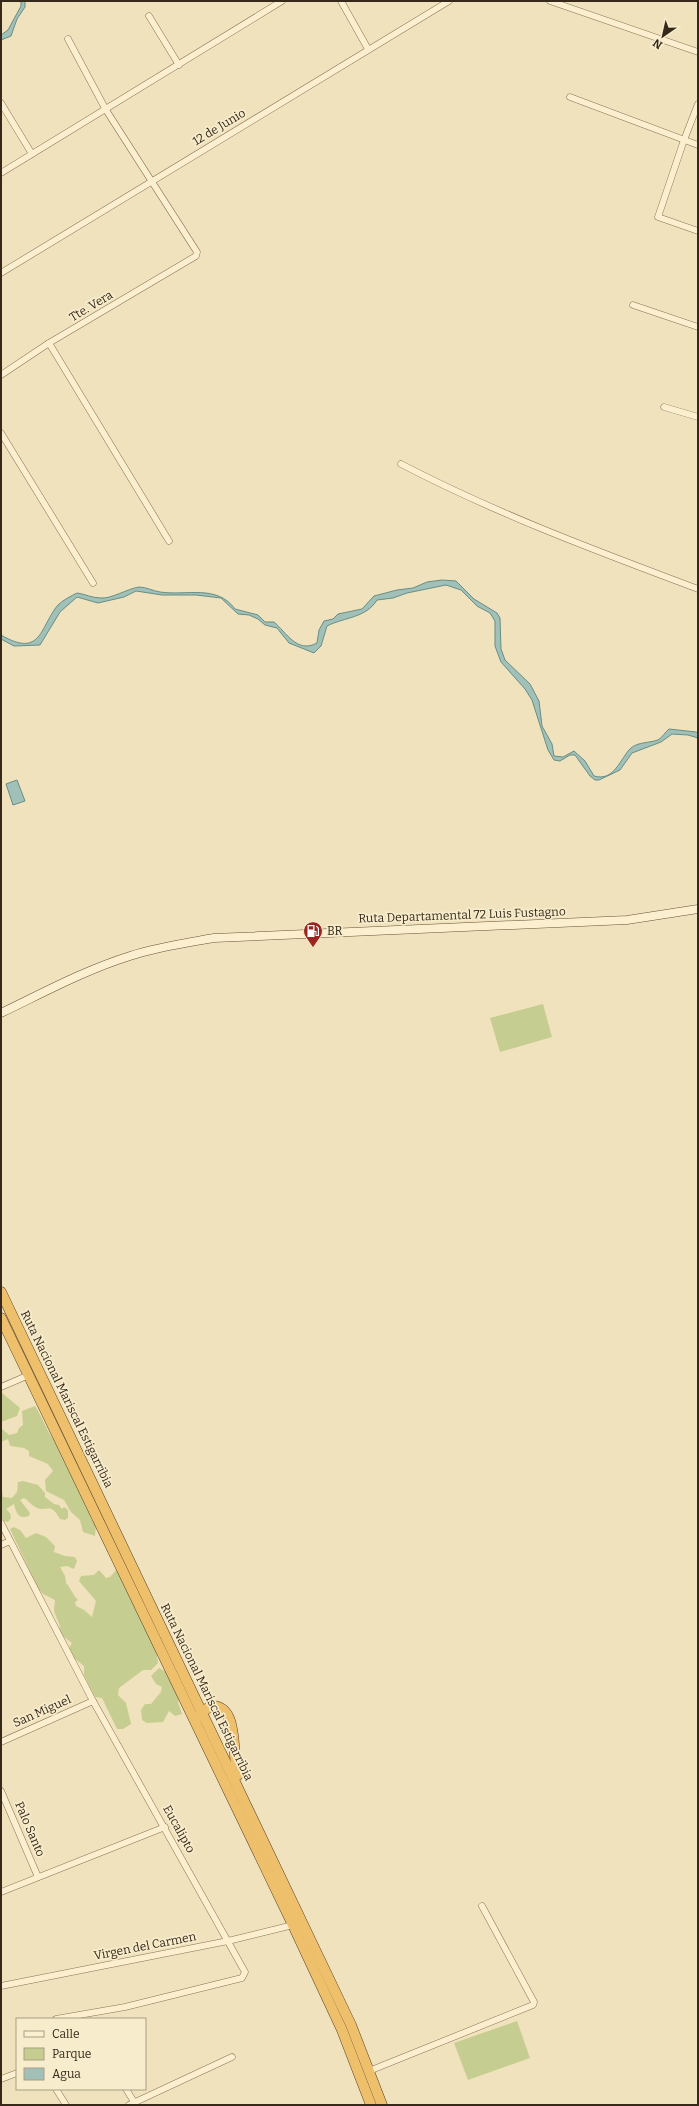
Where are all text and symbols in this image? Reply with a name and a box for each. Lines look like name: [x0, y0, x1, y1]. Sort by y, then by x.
north arrow: [643, 16, 683, 56]
text: N: [650, 36, 665, 52]
street label: 12 de Junio: [190, 106, 248, 148]
street label: Tte. Vera: [67, 287, 116, 324]
street label: Ruta Departamental 72 Luis Fustagno: [358, 904, 566, 926]
fuel station icon: BR: [302, 920, 324, 948]
place label: BR: [327, 924, 342, 938]
street label: Ruta Nacional Mariscal Estigarribia: [18, 1308, 116, 1490]
street label: Ruta Nacional Mariscal Estigarribia: [158, 1601, 256, 1783]
street label: San Miguel: [11, 1692, 74, 1730]
street label: Palo Santo: [12, 1799, 48, 1859]
street label: Eucalipto: [160, 1803, 198, 1855]
street label: Virgen del Carmen: [93, 1929, 198, 1963]
legend: [16, 2018, 146, 2090]
text: Calle: [52, 2027, 80, 2041]
text: Parque: [52, 2047, 91, 2061]
text: Agua: [52, 2067, 81, 2081]

